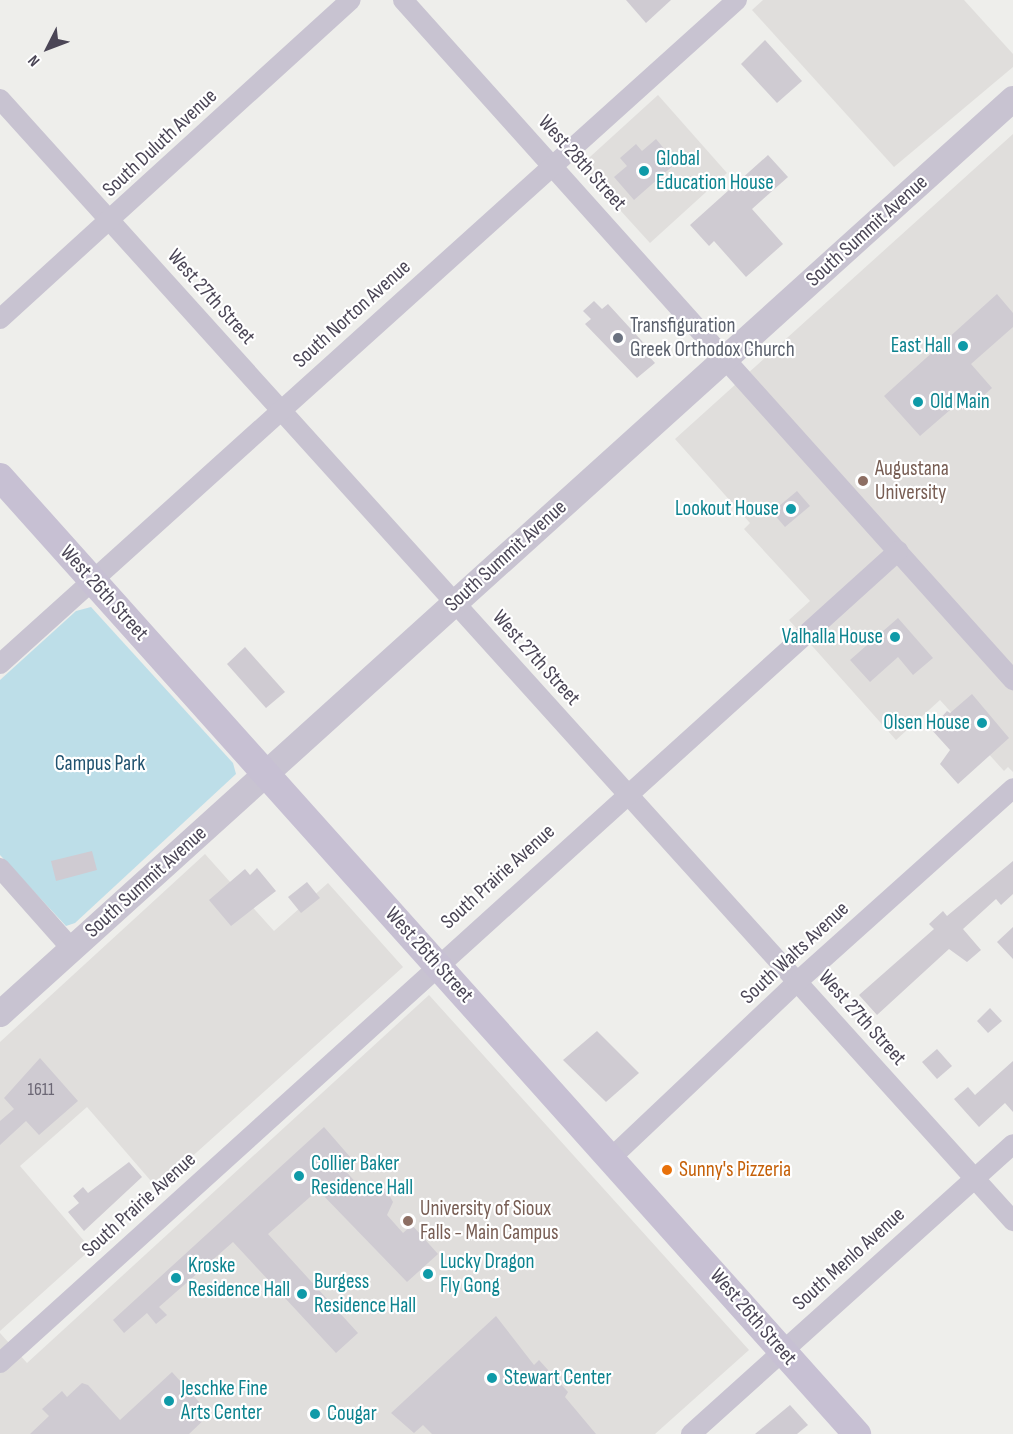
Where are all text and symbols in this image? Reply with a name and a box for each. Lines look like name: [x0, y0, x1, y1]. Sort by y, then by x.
north arrow: [18, 18, 78, 78]
text: N: [24, 51, 44, 70]
street label: South Duluth Avenue: [98, 84, 222, 202]
street label: West 28th Street: [533, 110, 631, 216]
place label: Global Education House: [656, 146, 774, 196]
marker: Global Education House: [637, 164, 651, 178]
street label: South Summit Avenue: [801, 170, 933, 292]
street label: West 27th Street: [162, 244, 260, 350]
street label: South Norton Avenue: [288, 255, 416, 373]
place label: Transfiguration Greek Orthodox Church: [630, 313, 795, 363]
marker: Transfiguration Greek Orthodox Church: [611, 331, 625, 345]
place label: East Hall: [891, 333, 951, 359]
marker: East Hall: [956, 339, 970, 353]
place label: Old Main: [930, 389, 990, 415]
marker: Old Main: [911, 395, 925, 409]
place label: Augustana University: [875, 456, 949, 506]
marker: Augustana University: [856, 474, 870, 488]
street label: South Summit Avenue: [440, 495, 572, 617]
place label: Lookout House: [675, 496, 779, 522]
marker: Lookout House: [784, 502, 798, 516]
street label: West 26th Street: [55, 540, 153, 646]
street label: West 27th Street: [487, 605, 585, 711]
place label: Valhalla House: [782, 624, 883, 650]
marker: Valhalla House: [888, 630, 902, 644]
place label: Olsen House: [883, 710, 970, 736]
marker: Olsen House: [975, 716, 989, 730]
park label: Campus Park: [55, 751, 145, 777]
street label: South Prairie Avenue: [436, 819, 560, 935]
street label: South Summit Avenue: [80, 821, 212, 943]
street label: South Walts Avenue: [736, 896, 854, 1010]
street label: West 26th Street: [380, 902, 478, 1008]
street label: West 27th Street: [813, 965, 911, 1071]
house number: 1611: [28, 1079, 54, 1101]
street label: South Prairie Avenue: [77, 1147, 201, 1263]
place label: Collier Baker Residence Hall: [311, 1151, 413, 1201]
place label: Sunny's Pizzeria: [679, 1157, 791, 1183]
marker: Sunny's Pizzeria: [660, 1163, 674, 1177]
marker: Collier Baker Residence Hall: [292, 1169, 306, 1183]
place label: University of Sioux Falls - Main Campus: [420, 1196, 559, 1246]
street label: South Menlo Avenue: [788, 1202, 910, 1316]
marker: University of Sioux Falls - Main Campus: [401, 1214, 415, 1228]
place label: Lucky Dragon Fly Gong: [440, 1249, 535, 1299]
place label: Kroske Residence Hall: [188, 1253, 290, 1303]
street label: West 26th Street: [704, 1263, 802, 1371]
marker: Lucky Dragon Fly Gong: [421, 1267, 435, 1281]
place label: Burgess Residence Hall: [314, 1269, 416, 1319]
marker: Kroske Residence Hall: [169, 1271, 183, 1285]
marker: Burgess Residence Hall: [295, 1287, 309, 1301]
place label: Stewart Center: [504, 1365, 611, 1391]
marker: Stewart Center: [485, 1371, 499, 1385]
place label: Jeschke Fine Arts Center: [181, 1376, 268, 1426]
marker: Jeschke Fine Arts Center: [162, 1394, 176, 1408]
place label: Cougar: [327, 1401, 377, 1427]
marker: Cougar: [308, 1407, 322, 1421]

